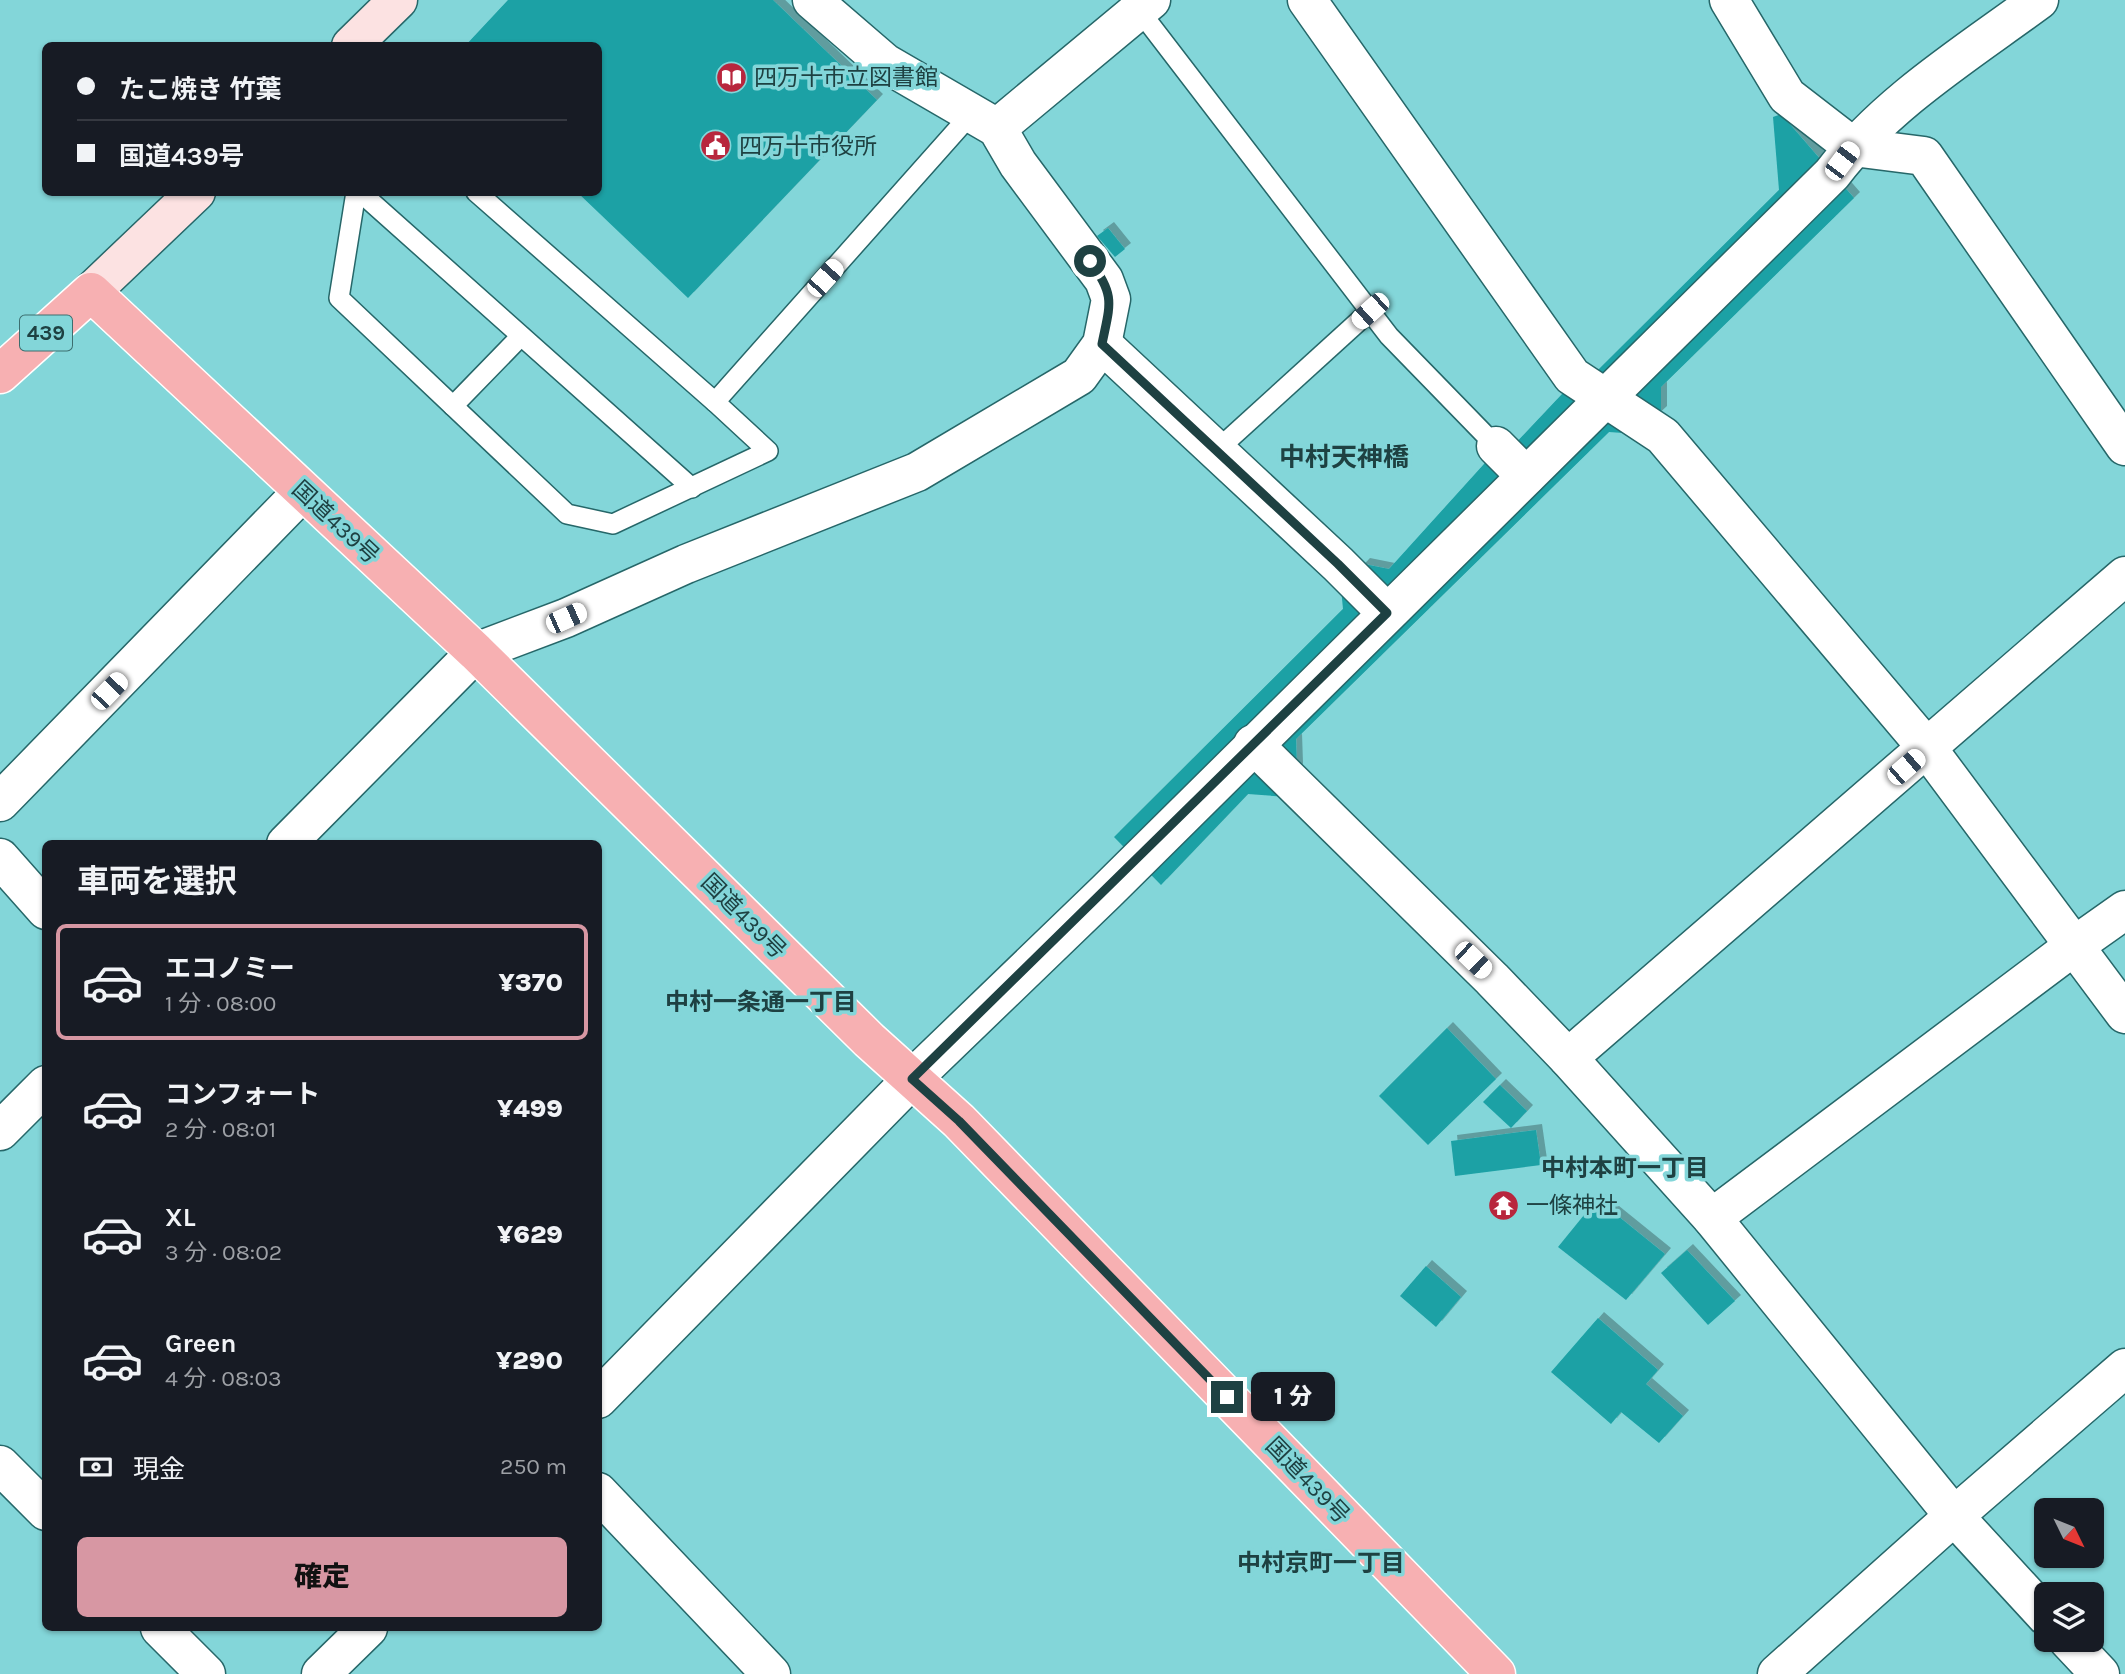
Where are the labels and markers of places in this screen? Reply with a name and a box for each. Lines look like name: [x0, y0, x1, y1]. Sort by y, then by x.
library icon: 四万十市立図書館: [714, 60, 748, 94]
place label: 四万十市立図書館: [754, 64, 938, 91]
public building icon: 四万十市役所: [699, 129, 733, 163]
place label: 四万十市役所: [739, 133, 877, 160]
temple icon: 一條神社: [1486, 1188, 1520, 1222]
place label: 一條神社: [1526, 1192, 1618, 1219]

